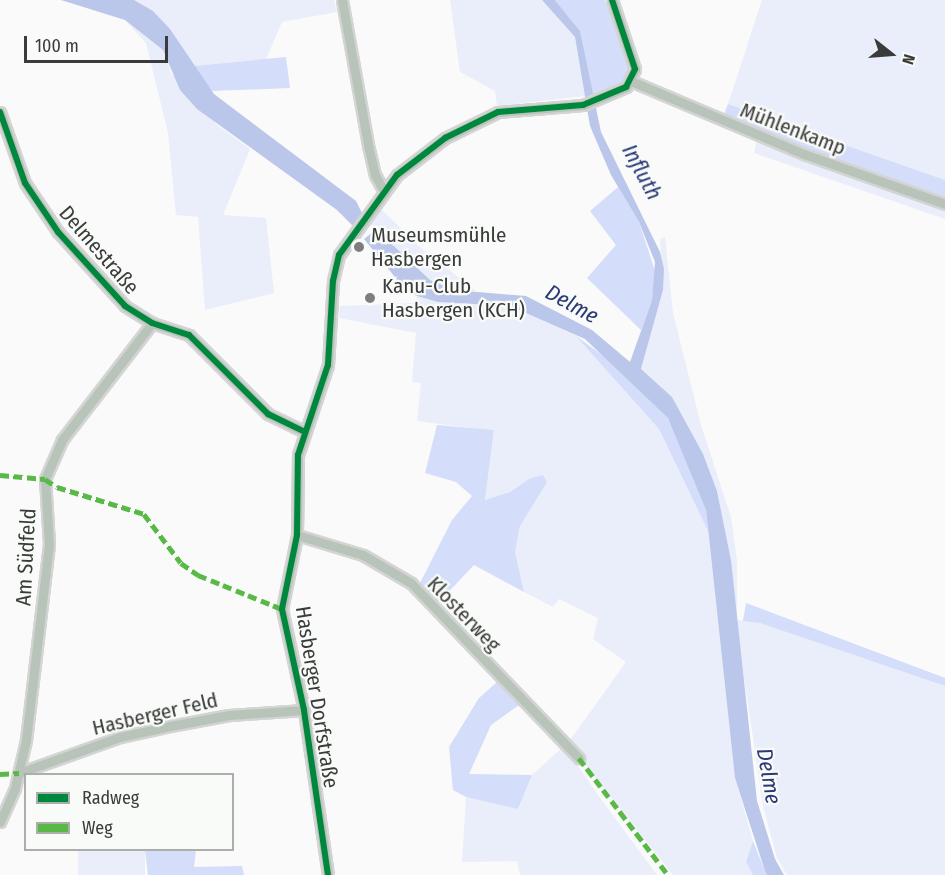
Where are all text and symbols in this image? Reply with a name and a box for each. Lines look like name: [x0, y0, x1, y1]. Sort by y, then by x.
scale bar: [27, 24, 171, 62]
north arrow: [861, 24, 921, 84]
text: 100 m: [35, 35, 79, 57]
text: N: [898, 52, 919, 67]
street label: Mühlenkamp: [737, 97, 849, 161]
water label: Influth: [616, 140, 668, 204]
street label: Delmestraße: [54, 201, 144, 299]
place label: Museumsmühle Hasbergen: [371, 222, 506, 272]
marker: Museumsmühle Hasbergen: [352, 240, 366, 254]
place label: Kanu-Club Hasbergen (KCH): [382, 273, 525, 323]
water label: Delme: [541, 279, 603, 329]
marker: Kanu-Club Hasbergen (KCH): [363, 291, 377, 305]
street label: Am Südfeld: [11, 507, 41, 607]
street label: Klosterweg: [422, 571, 506, 657]
street label: Hasberger Dorfstraße: [290, 604, 344, 790]
street label: Hasberger Feld: [90, 687, 220, 741]
water label: Delme: [751, 746, 787, 806]
legend: [24, 773, 234, 851]
text: Radweg: [82, 787, 139, 809]
text: Weg: [82, 817, 113, 839]

